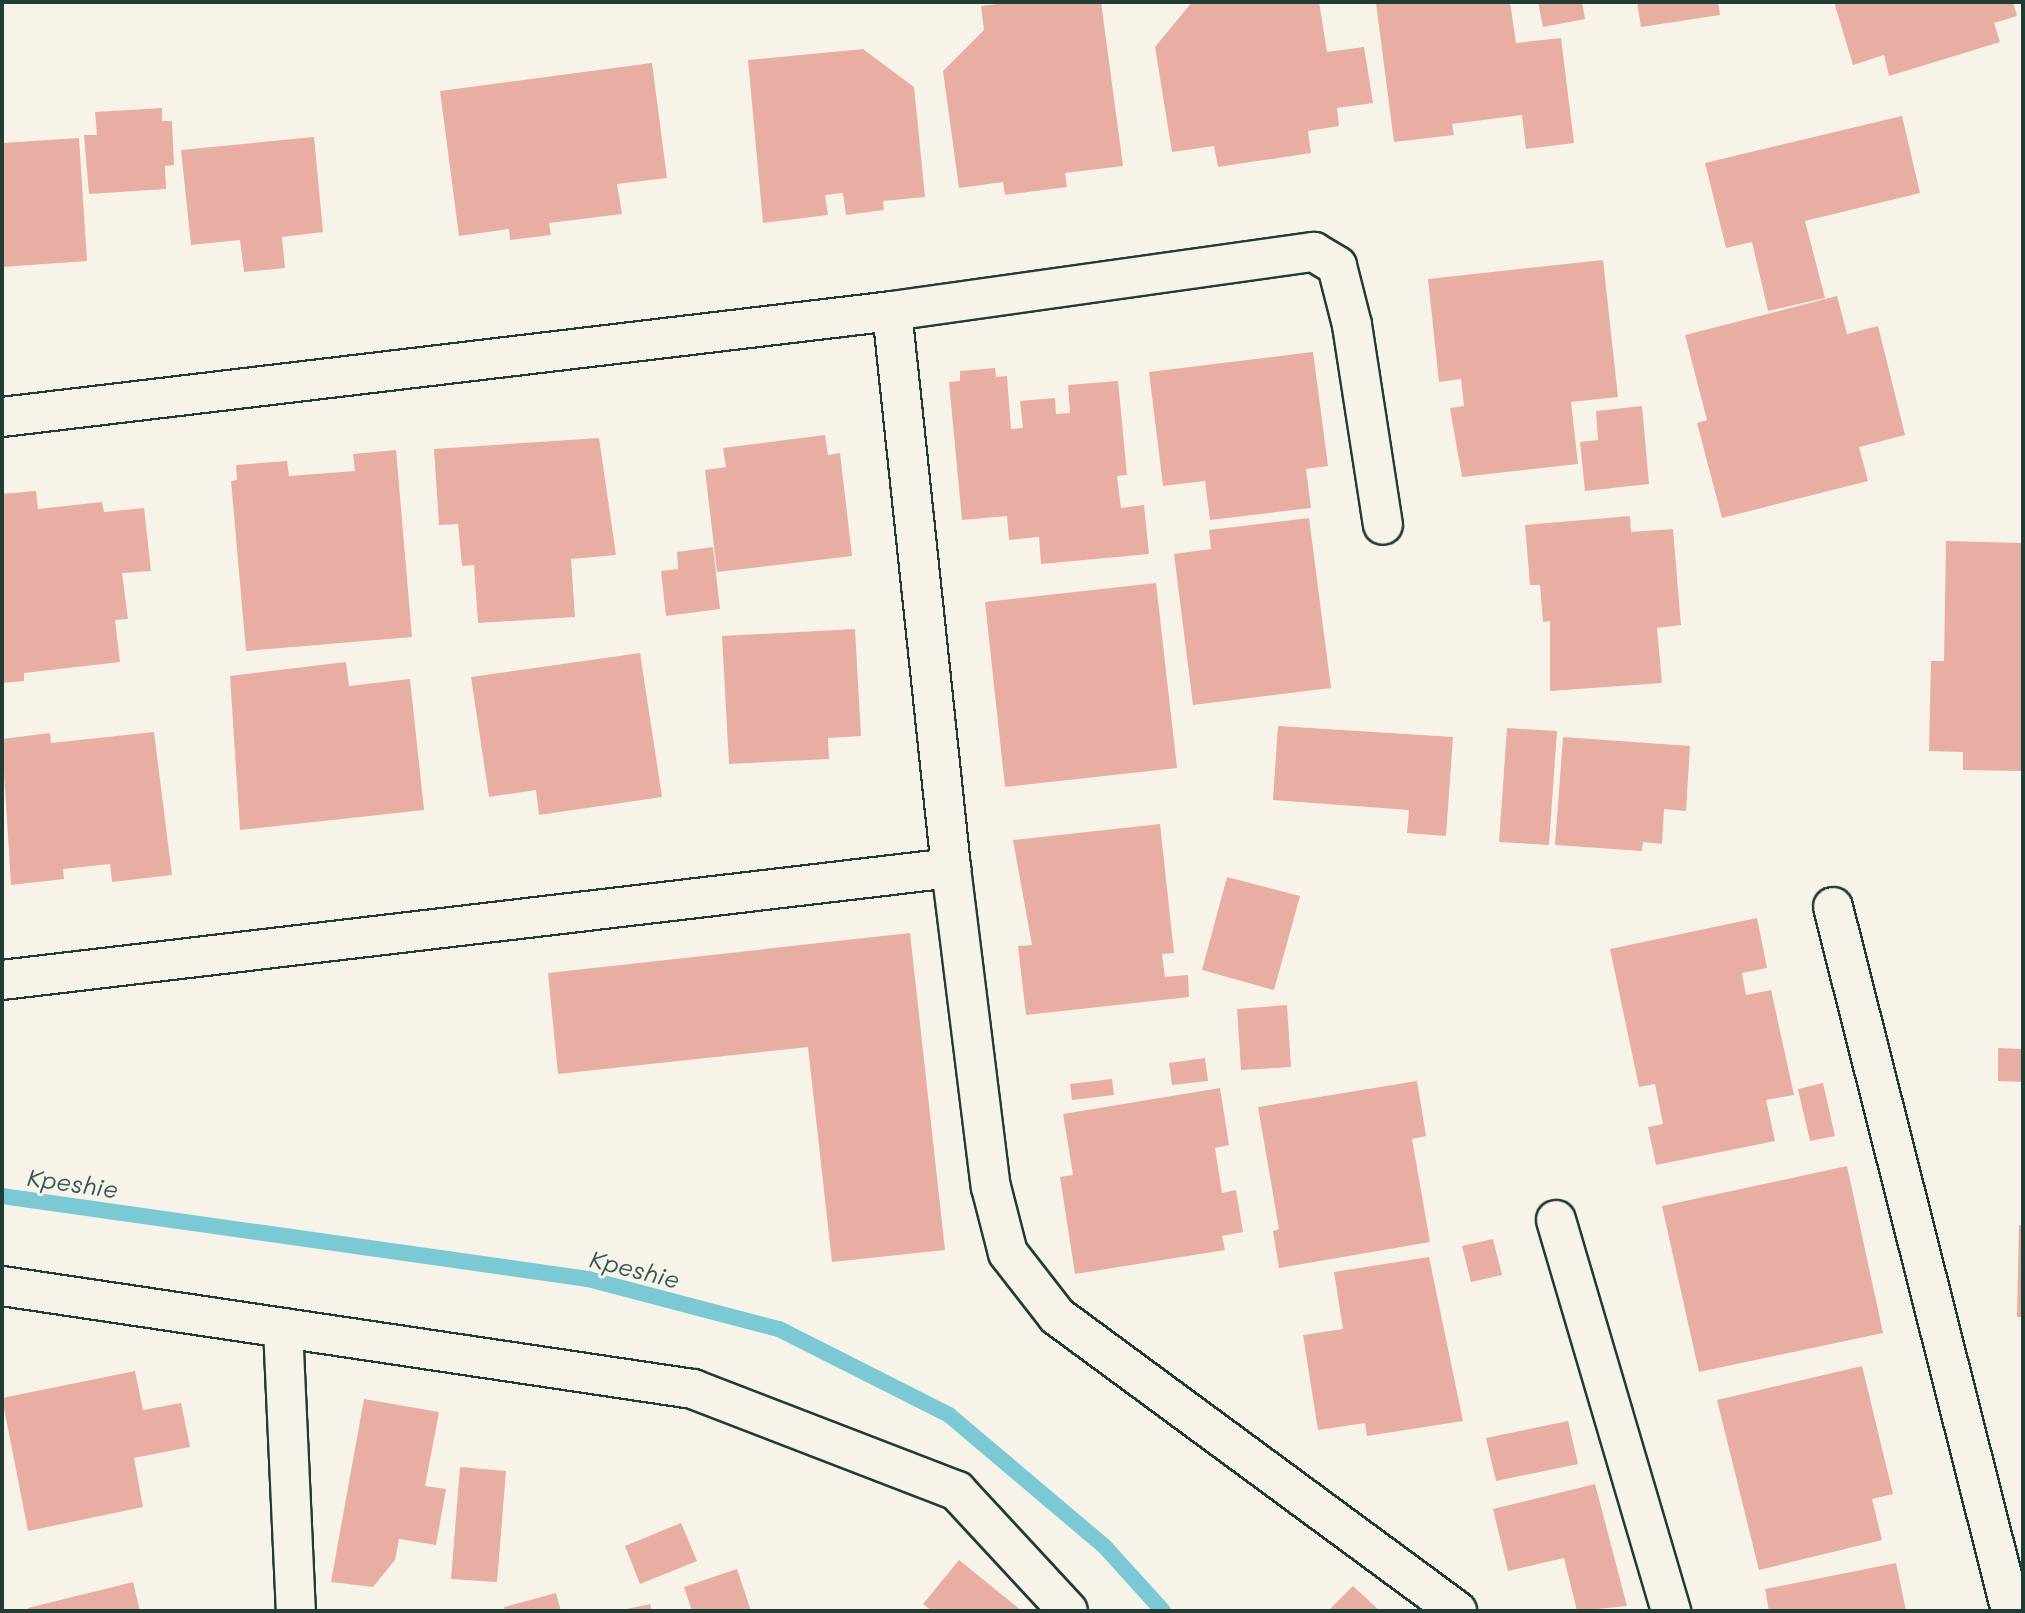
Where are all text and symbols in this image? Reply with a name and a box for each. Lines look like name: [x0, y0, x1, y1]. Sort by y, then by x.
water label: Kpeshie: [26, 1162, 120, 1204]
water label: Kpeshie: [587, 1244, 683, 1294]

